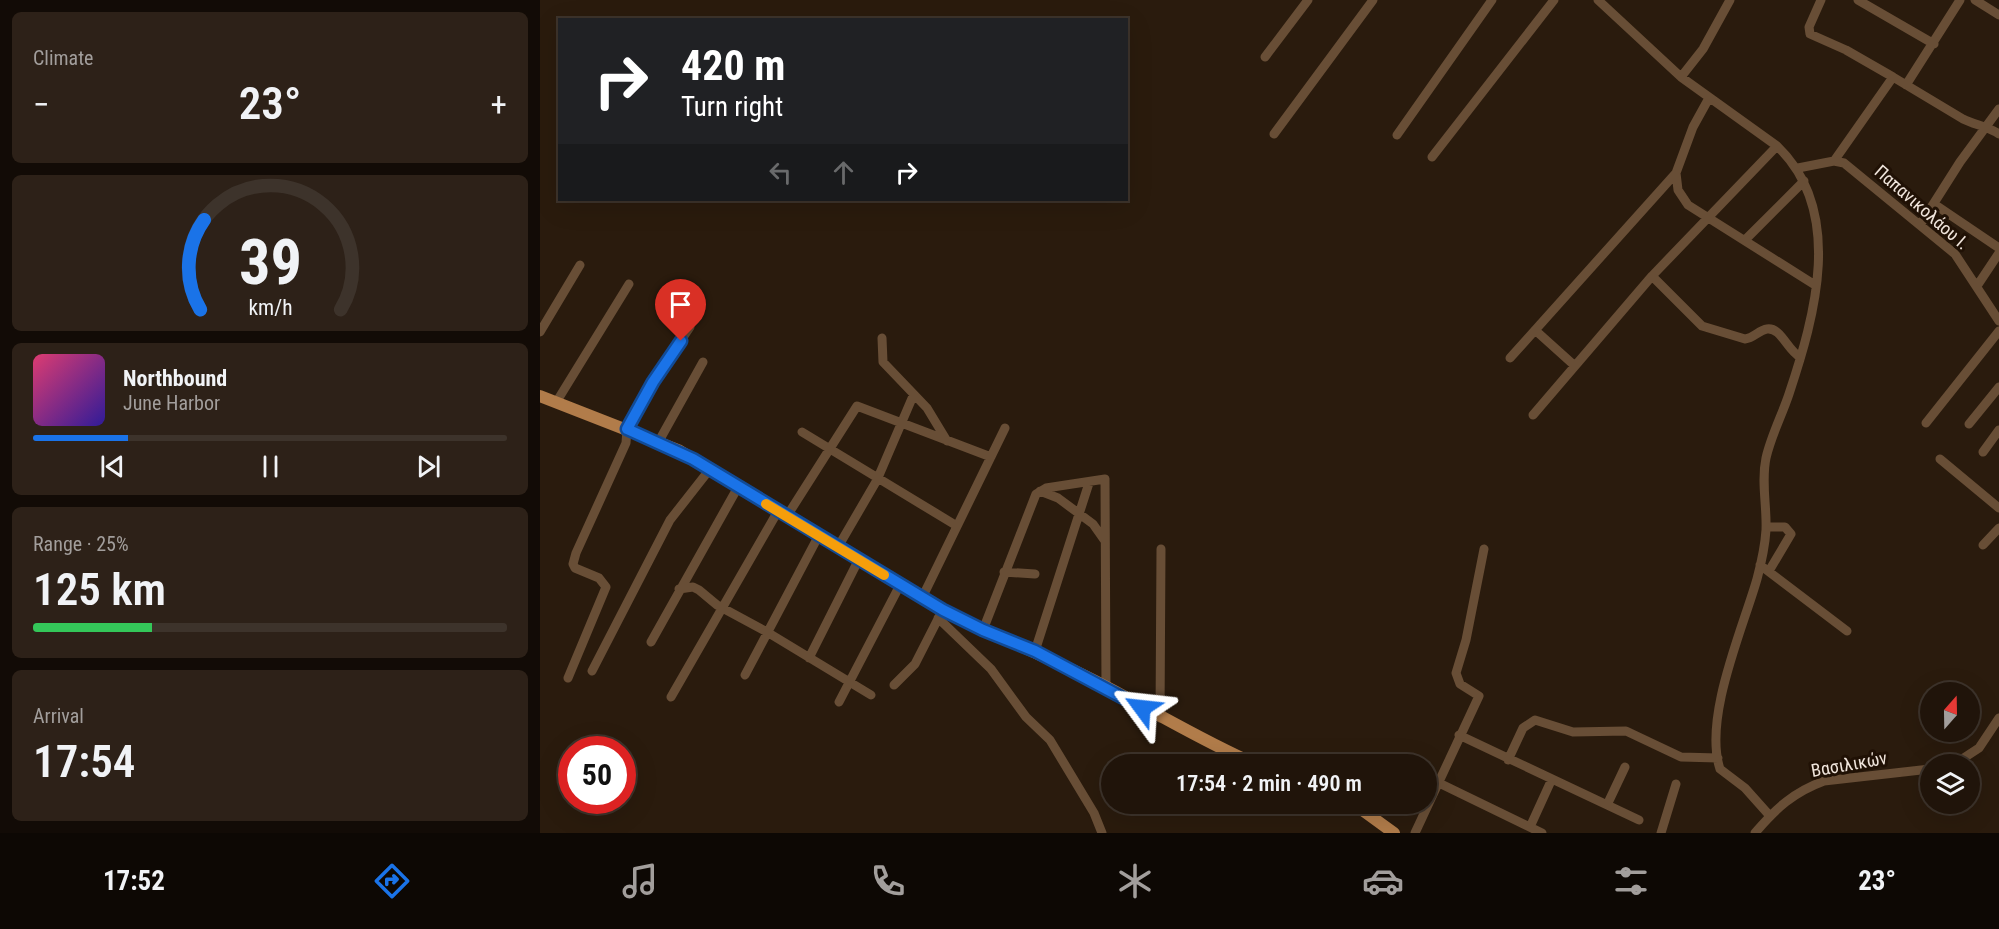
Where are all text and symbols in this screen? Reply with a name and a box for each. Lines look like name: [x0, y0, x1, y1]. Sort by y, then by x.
text: 420 m: [681, 41, 786, 90]
icon: right: [582, 42, 660, 120]
text: Climate: [33, 46, 93, 70]
text: 23°: [239, 77, 301, 130]
text: −: [33, 85, 50, 124]
text: +: [491, 85, 507, 124]
text: Turn right: [681, 91, 783, 123]
icon: left: [764, 156, 797, 189]
icon: ahead: [827, 156, 860, 189]
icon: right: [890, 156, 923, 189]
street label: Παπανικολάου Ι.: [1871, 160, 1973, 254]
text: 39: [238, 226, 302, 299]
pin: [655, 279, 706, 341]
icon: arrive: [664, 288, 697, 321]
text: km/h: [248, 296, 292, 321]
text: Northbound: [123, 366, 227, 391]
text: June Harbor: [123, 391, 220, 415]
icon: previous: [96, 450, 129, 483]
icon: pause: [254, 450, 287, 483]
icon: next: [412, 450, 445, 483]
text: Range · 25%: [33, 532, 129, 556]
text: 125 km: [33, 563, 166, 616]
position arrow: [1110, 676, 1174, 740]
north arrow: [1920, 682, 1980, 742]
map controls: [1920, 682, 1980, 814]
text: Arrival: [33, 704, 84, 728]
text: 17:54: [33, 735, 135, 788]
speed limit sign: 50: [558, 736, 636, 814]
street label: Βασιλικών: [1809, 747, 1889, 781]
button: layers: [1920, 754, 1980, 814]
text: 17:54 · 2 min · 490 m: [1176, 771, 1362, 796]
icon: directions: [371, 860, 413, 902]
icon: music: [619, 860, 661, 902]
icon: phone: [867, 860, 909, 902]
icon: climate: [1114, 860, 1156, 902]
icon: car: [1362, 860, 1404, 902]
icon: filters: [1610, 860, 1652, 902]
text: 17:52: [103, 865, 165, 897]
text: 23°: [1858, 865, 1896, 897]

